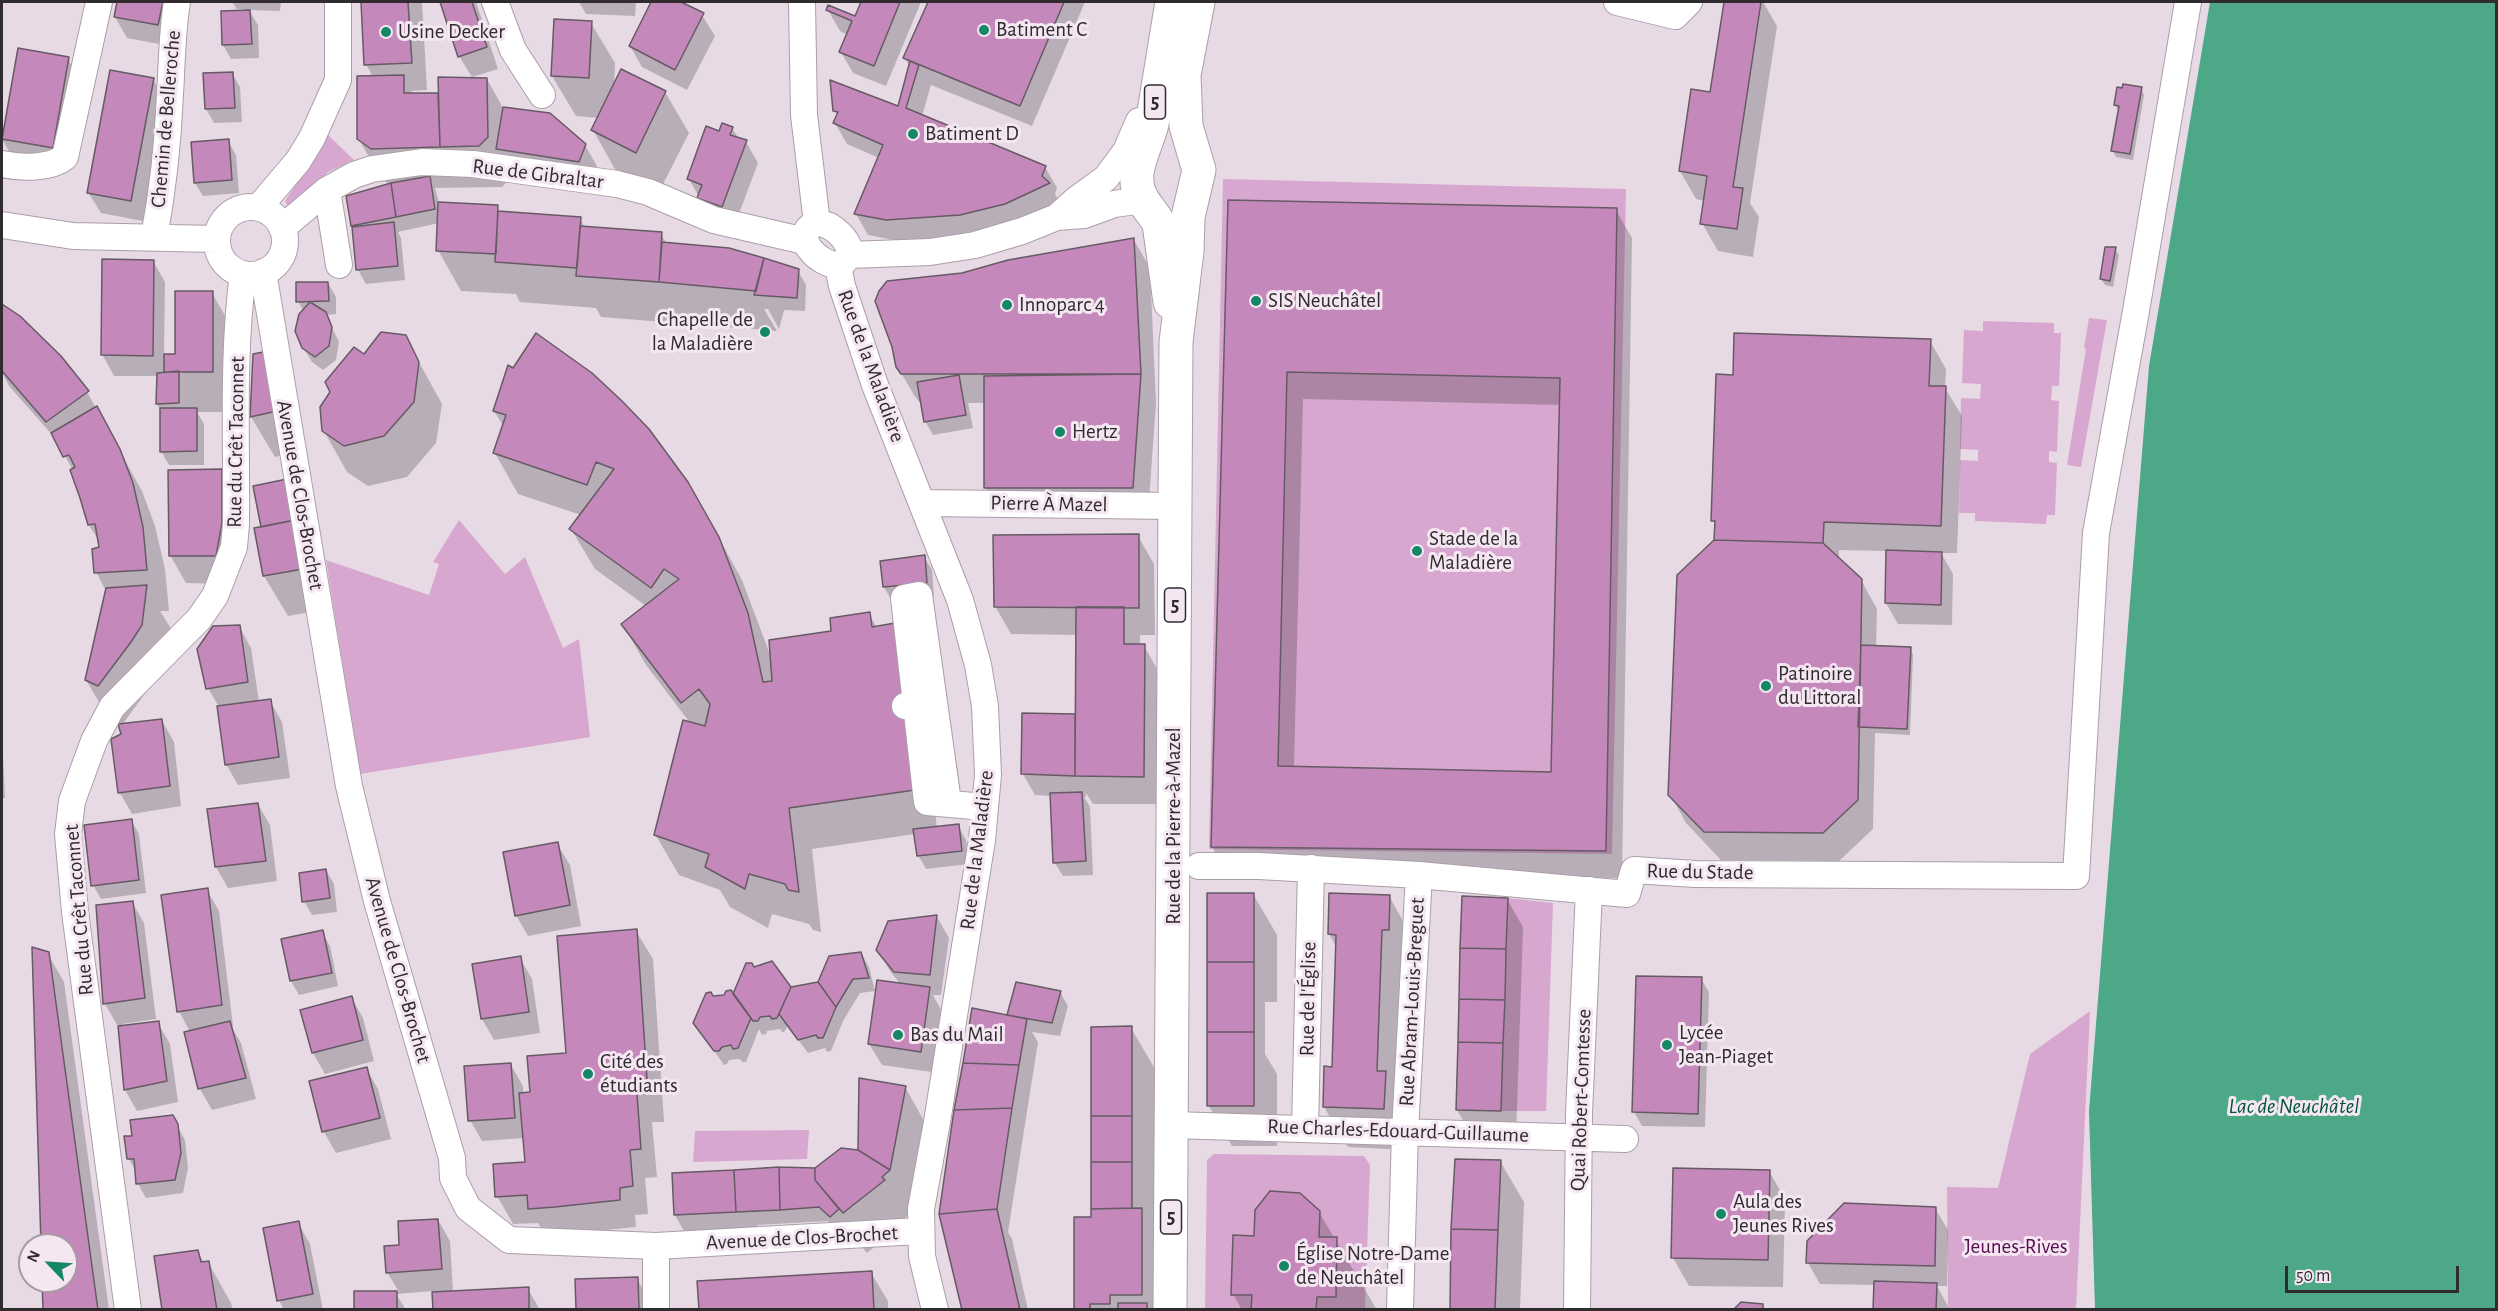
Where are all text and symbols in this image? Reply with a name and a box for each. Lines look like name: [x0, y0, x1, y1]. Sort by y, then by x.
place label: Batiment C: [996, 17, 1087, 43]
place label: Usine Decker: [398, 19, 505, 45]
marker: Batiment C: [977, 23, 991, 37]
marker: Usine Decker: [379, 25, 393, 39]
street label: Chemin de Belleroche: [146, 29, 186, 209]
road number: 5: [1144, 85, 1166, 119]
place label: Batiment D: [925, 121, 1019, 147]
marker: Batiment D: [906, 127, 920, 141]
street label: Rue de Gibraltar: [471, 153, 605, 195]
street label: Rue de la Maladière: [832, 286, 910, 446]
place label: SIS Neuchâtel: [1268, 288, 1381, 314]
place label: Innoparc 4: [1019, 292, 1105, 318]
marker: SIS Neuchâtel: [1249, 294, 1263, 308]
marker: Innoparc 4: [1000, 298, 1014, 312]
place label: Chapelle de la Maladière: [652, 307, 753, 357]
marker: Chapelle de la Maladière: [758, 325, 772, 339]
street label: Rue du Crêt Taconnet: [222, 356, 250, 528]
street label: Avenue de Clos-Brochet: [271, 398, 329, 592]
place label: Hertz: [1072, 419, 1118, 445]
marker: Hertz: [1053, 425, 1067, 439]
street label: Pierre À Mazel: [990, 490, 1108, 518]
place label: Stade de la Maladière: [1429, 526, 1518, 576]
marker: Stade de la Maladière: [1410, 544, 1424, 558]
road number: 5: [1164, 588, 1186, 622]
place label: Patinoire du Littoral: [1778, 661, 1862, 711]
marker: Patinoire du Littoral: [1759, 679, 1773, 693]
street label: Rue de la Pierre-à-Mazel: [1161, 727, 1187, 925]
street label: Rue de la Maladière: [955, 769, 999, 931]
street label: Rue du Crêt Taconnet: [59, 823, 99, 997]
street label: Rue du Stade: [1646, 858, 1754, 886]
street label: Avenue de Clos-Brochet: [359, 874, 437, 1066]
street label: Rue Abram-Louis-Breguet: [1394, 897, 1430, 1107]
street label: Rue de l'Église: [1294, 941, 1322, 1057]
street label: Quai Robert-Comtesse: [1565, 1008, 1597, 1192]
place label: Lycée Jean-Piaget: [1679, 1020, 1773, 1070]
place label: Bas du Mail: [910, 1022, 1004, 1048]
marker: Bas du Mail: [891, 1028, 905, 1042]
marker: Lycée Jean-Piaget: [1660, 1038, 1674, 1052]
place label: Cité des étudiants: [600, 1049, 678, 1099]
marker: Cité des étudiants: [581, 1067, 595, 1081]
water label: Lac de Neuchâtel: [2229, 1093, 2359, 1119]
street label: Rue Charles-Edouard-Guillaume: [1267, 1114, 1529, 1148]
place label: Aula des Jeunes Rives: [1733, 1189, 1834, 1239]
road number: 5: [1160, 1200, 1182, 1234]
marker: Aula des Jeunes Rives: [1714, 1207, 1728, 1221]
street label: Avenue de Clos-Brochet: [705, 1220, 899, 1256]
north arrow: [18, 1233, 78, 1293]
park label: Jeunes-Rives: [1964, 1234, 2068, 1260]
place label: Église Notre-Dame de Neuchâtel: [1296, 1241, 1449, 1291]
text: N: [24, 1248, 43, 1265]
scale bar: [2288, 1254, 2462, 1292]
marker: Église Notre-Dame de Neuchâtel: [1277, 1259, 1291, 1273]
text: 50 m: [2296, 1267, 2330, 1285]

